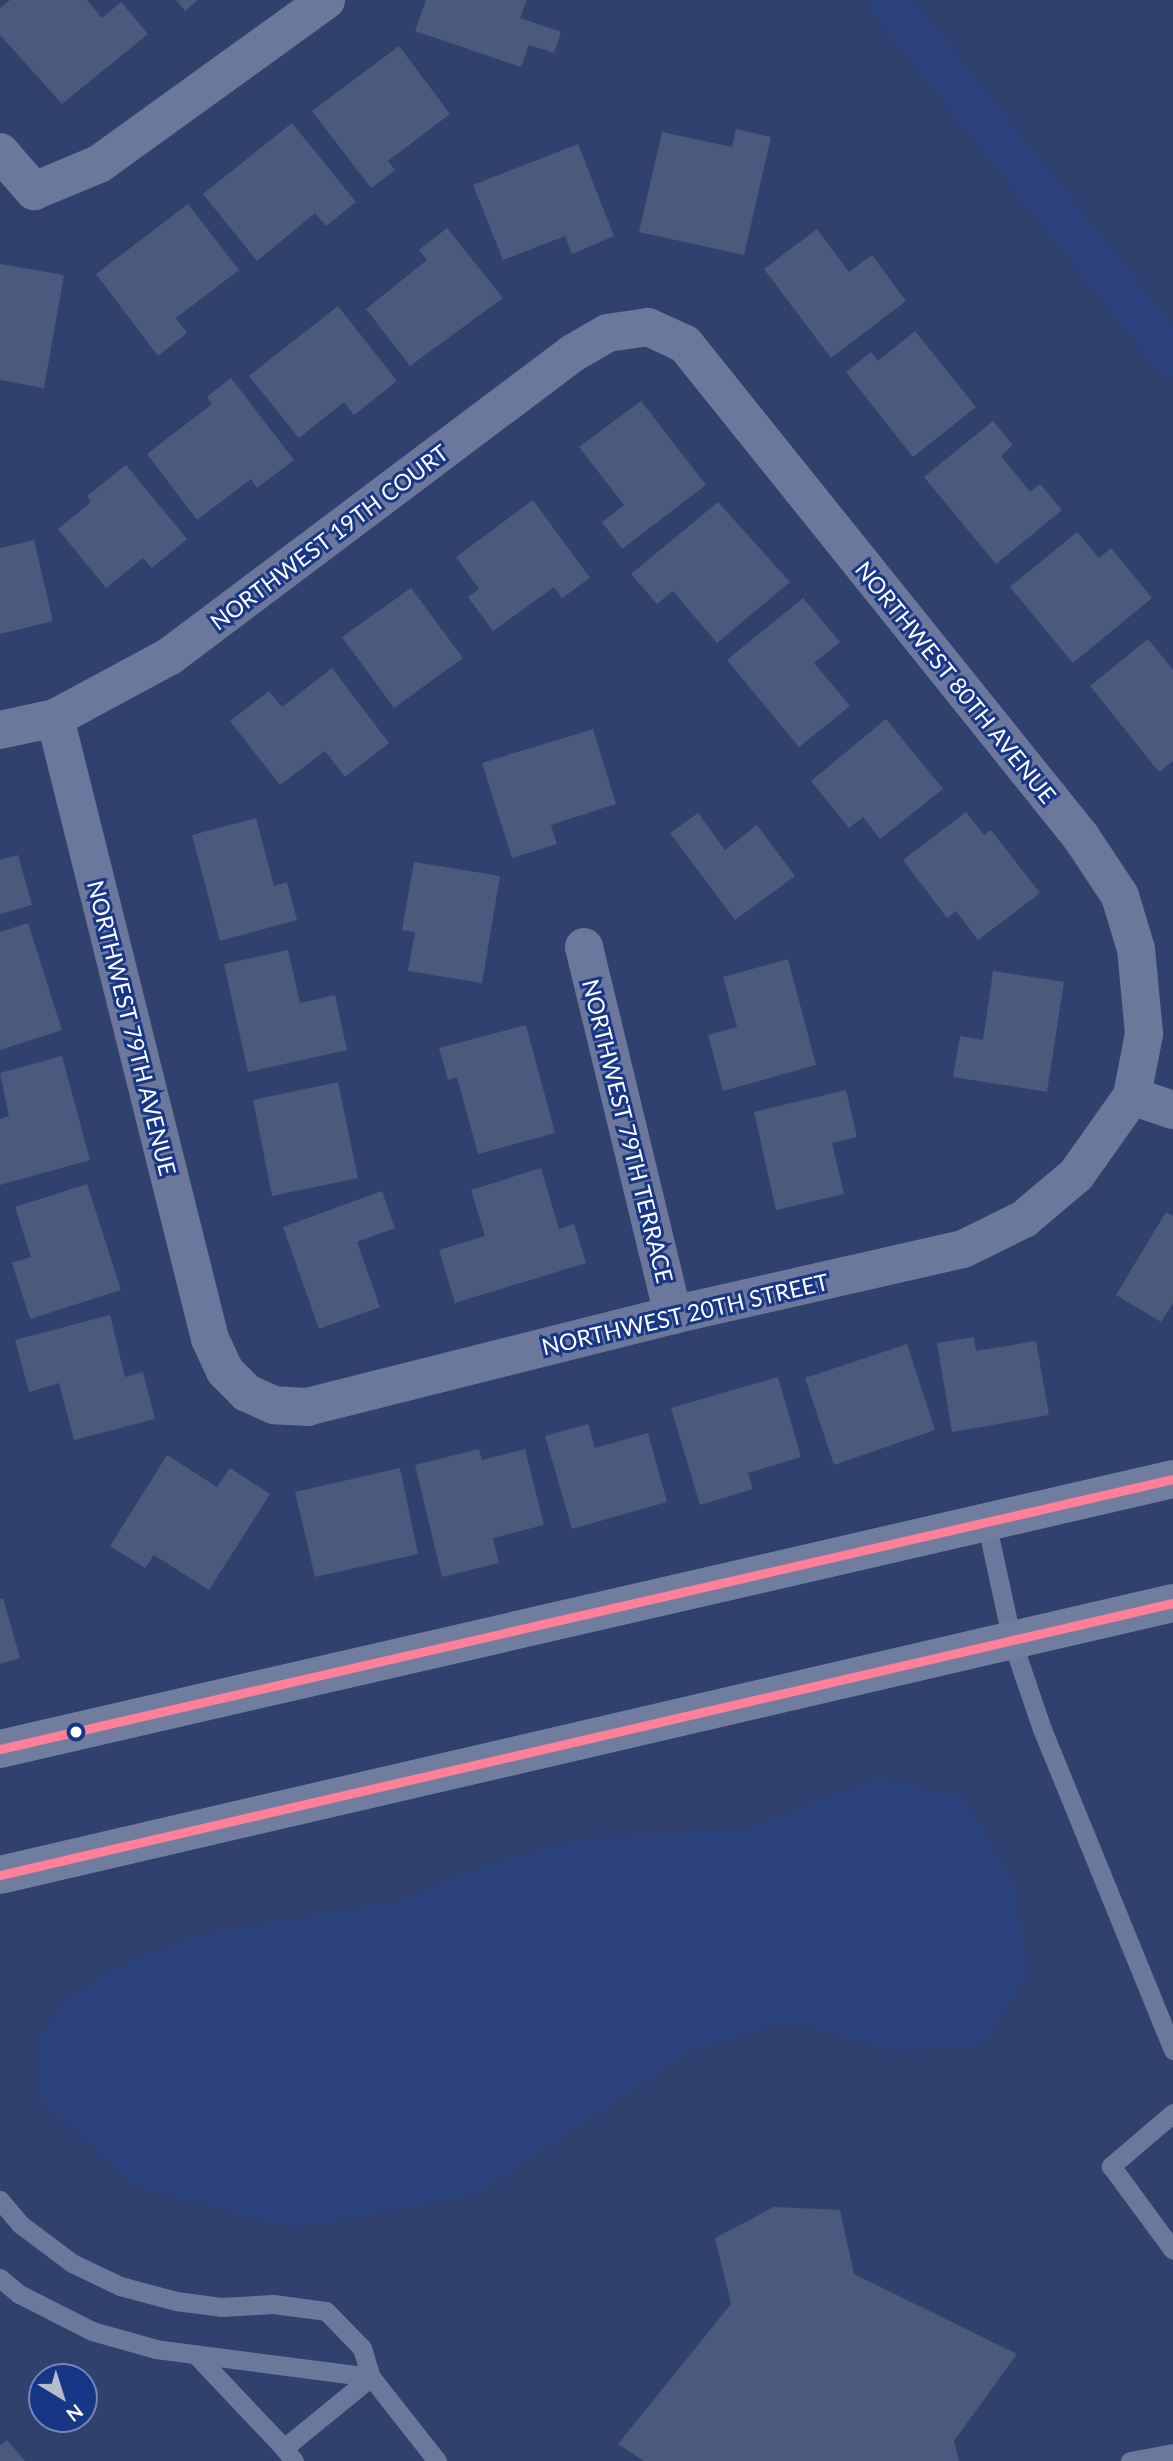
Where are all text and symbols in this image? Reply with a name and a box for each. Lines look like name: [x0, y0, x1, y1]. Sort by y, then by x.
street label: NORTHWEST 19TH COURT: [204, 438, 454, 636]
street label: NORTHWEST 80TH AVENUE: [849, 555, 1063, 809]
street label: NORTHWEST 79TH AVENUE: [82, 877, 182, 1179]
street label: NORTHWEST 79TH TERRACE: [577, 976, 679, 1286]
street label: NORTHWEST 20TH STREET: [538, 1267, 832, 1361]
unlabelled marker: [69, 1725, 83, 1739]
north arrow: [28, 2363, 98, 2433]
text: N: [62, 2400, 88, 2427]

